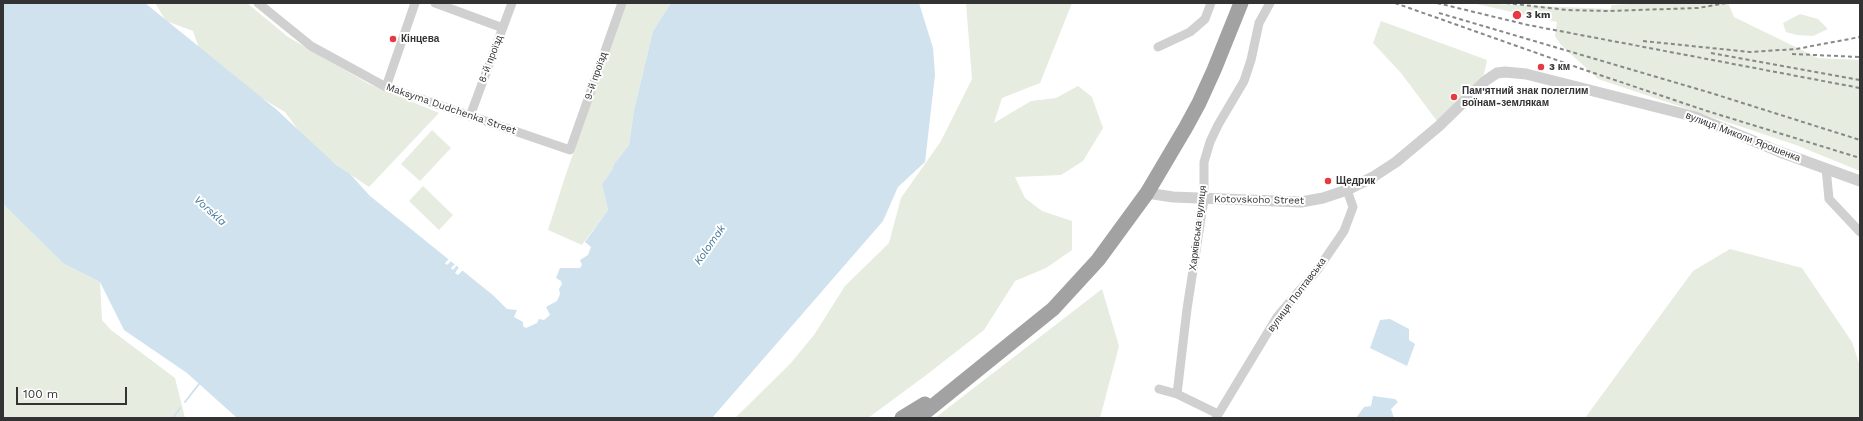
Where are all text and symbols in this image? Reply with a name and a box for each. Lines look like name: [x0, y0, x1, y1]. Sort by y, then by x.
marker: 3 km: [1511, 9, 1523, 21]
place label: 3 km: [1526, 9, 1550, 21]
place label: Кінцева: [401, 33, 439, 45]
marker: Кінцева: [388, 34, 398, 44]
street label: 8-й проїзд: [476, 34, 506, 84]
street label: 9-й проїзд: [582, 51, 610, 101]
place label: 3 км: [1549, 61, 1570, 73]
marker: 3 км: [1536, 62, 1546, 72]
street label: Maksyma Dudchenka Street: [384, 81, 518, 137]
place label: Пам'ятний знак полеглим воїнам-землякам: [1462, 85, 1589, 108]
marker: Пам'ятний знак полеглим воїнам-землякам: [1449, 92, 1459, 102]
street label: вулиця Миколи Ярошенка: [1684, 110, 1802, 164]
place label: Щедрик: [1336, 175, 1375, 187]
marker: Щедрик: [1323, 176, 1333, 186]
street label: Харківська вулиця: [1187, 185, 1209, 271]
water label: Vorskla: [191, 193, 229, 229]
street label: Kotovskoho Street: [1214, 193, 1304, 207]
water label: Kolomak: [691, 222, 729, 268]
street label: вулиця Полтавська: [1265, 256, 1329, 334]
scale bar: [18, 379, 129, 405]
text: 100 m: [23, 387, 58, 401]

